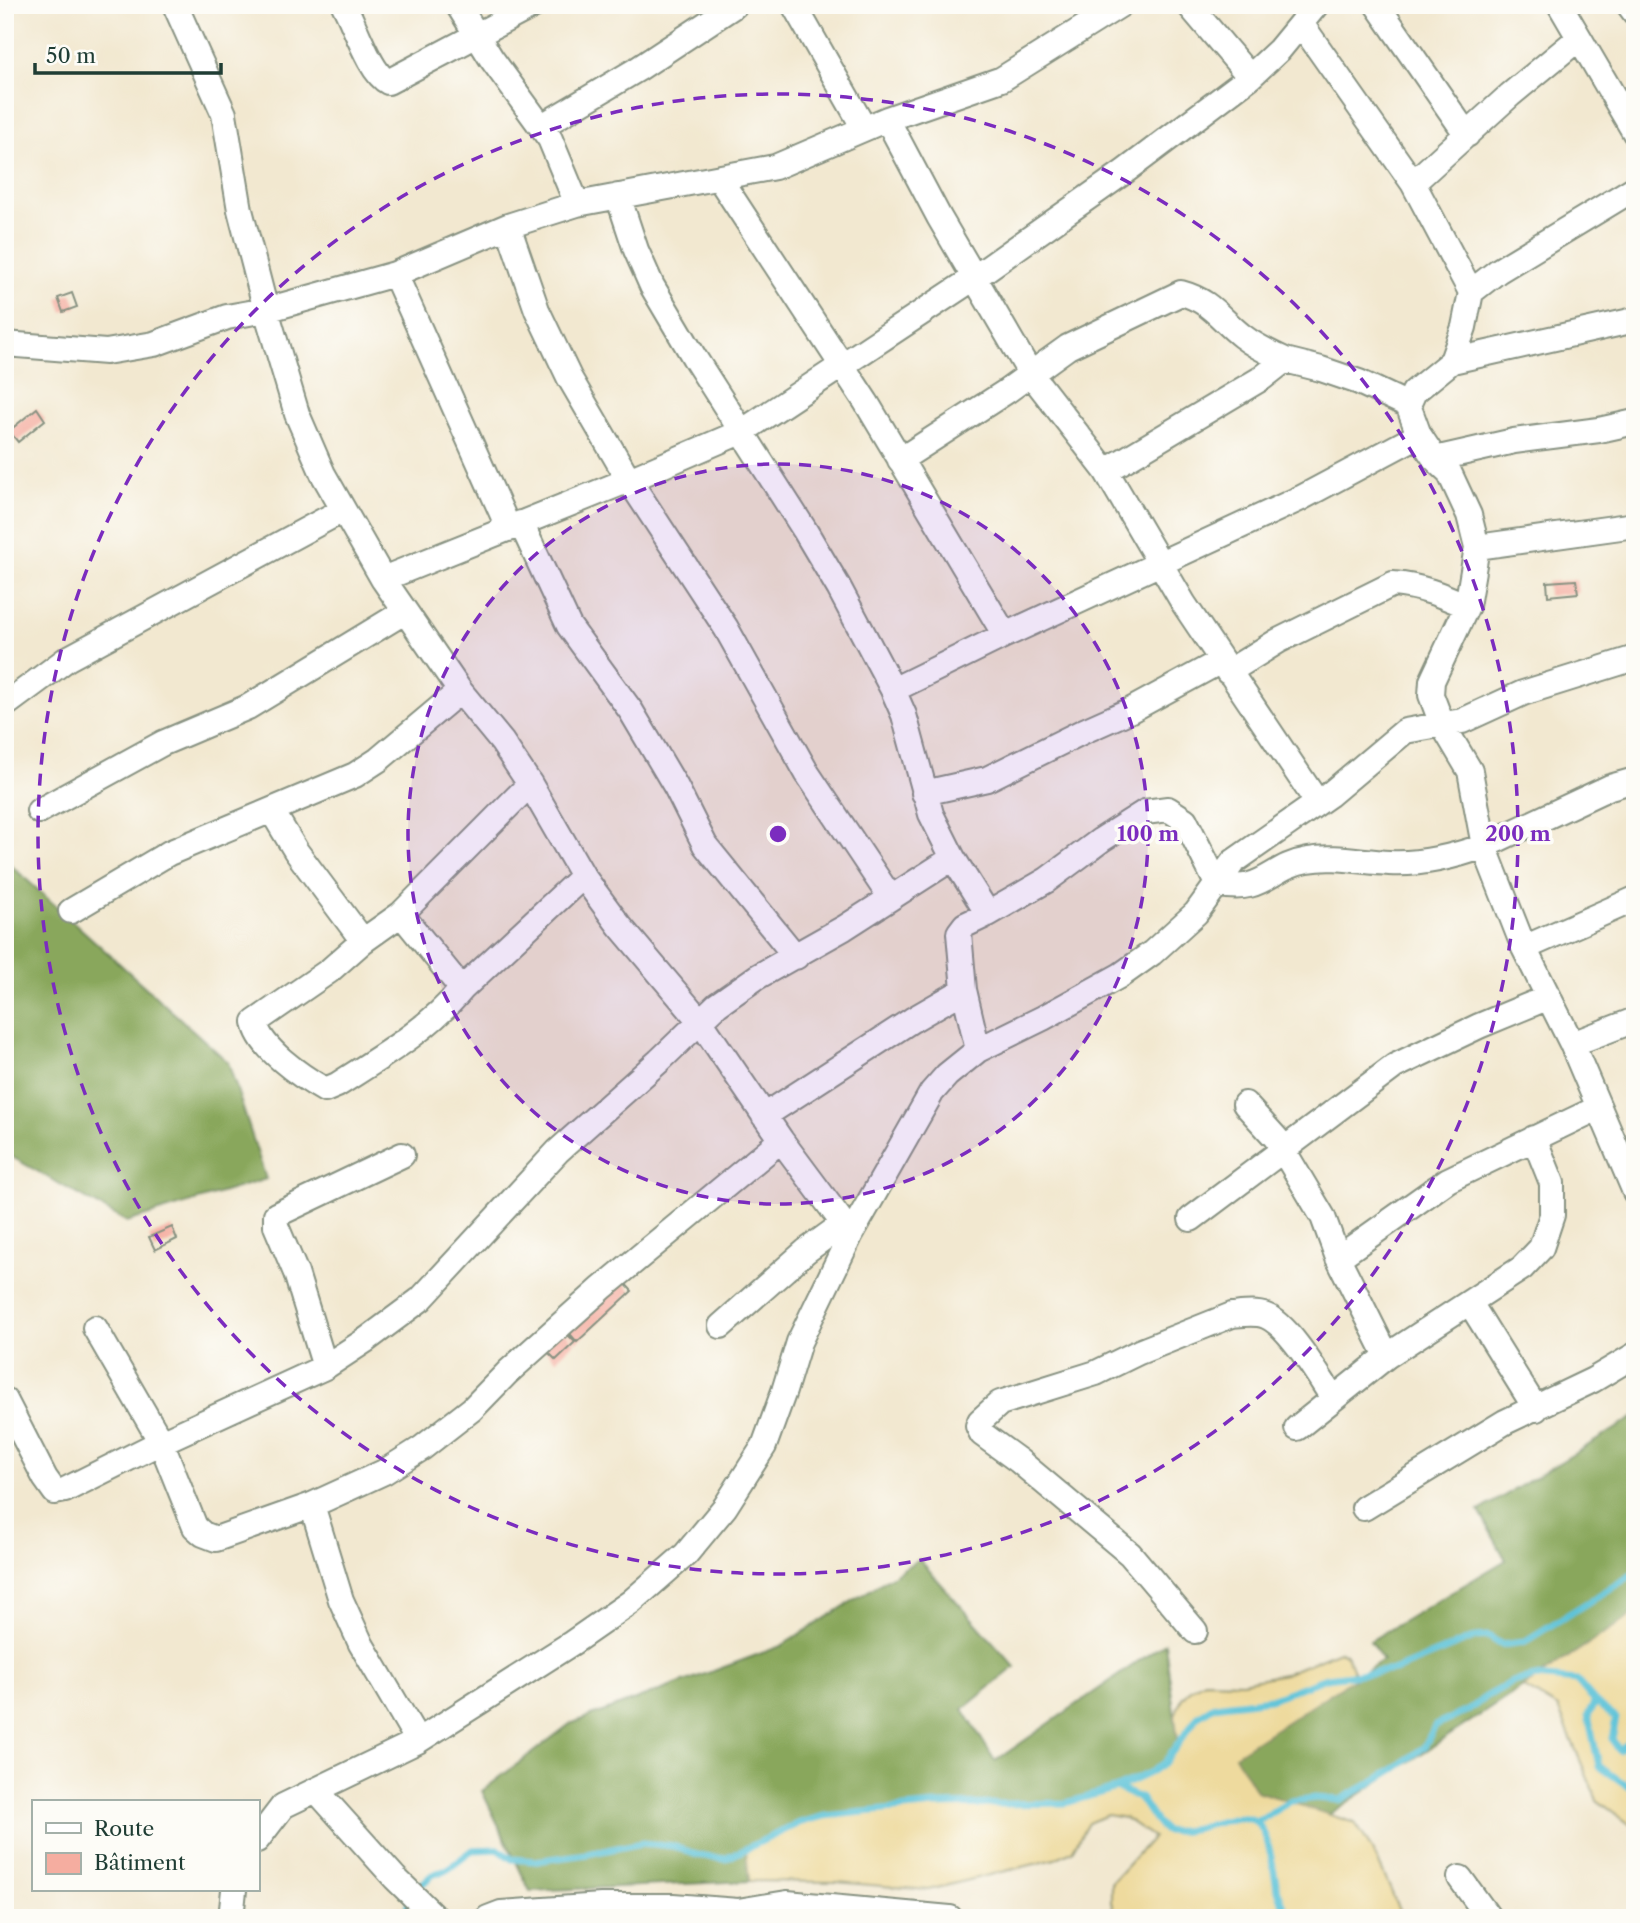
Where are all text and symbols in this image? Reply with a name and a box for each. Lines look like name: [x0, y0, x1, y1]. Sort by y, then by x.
scale bar: [35, 32, 220, 76]
text: 50 m: [46, 43, 96, 68]
text: 100 m: [1117, 821, 1179, 846]
text: 200 m: [1485, 821, 1551, 846]
centre of rings: [766, 822, 790, 846]
legend: [32, 1800, 259, 1892]
text: Route: [94, 1816, 154, 1841]
text: Bâtiment: [94, 1850, 186, 1875]

